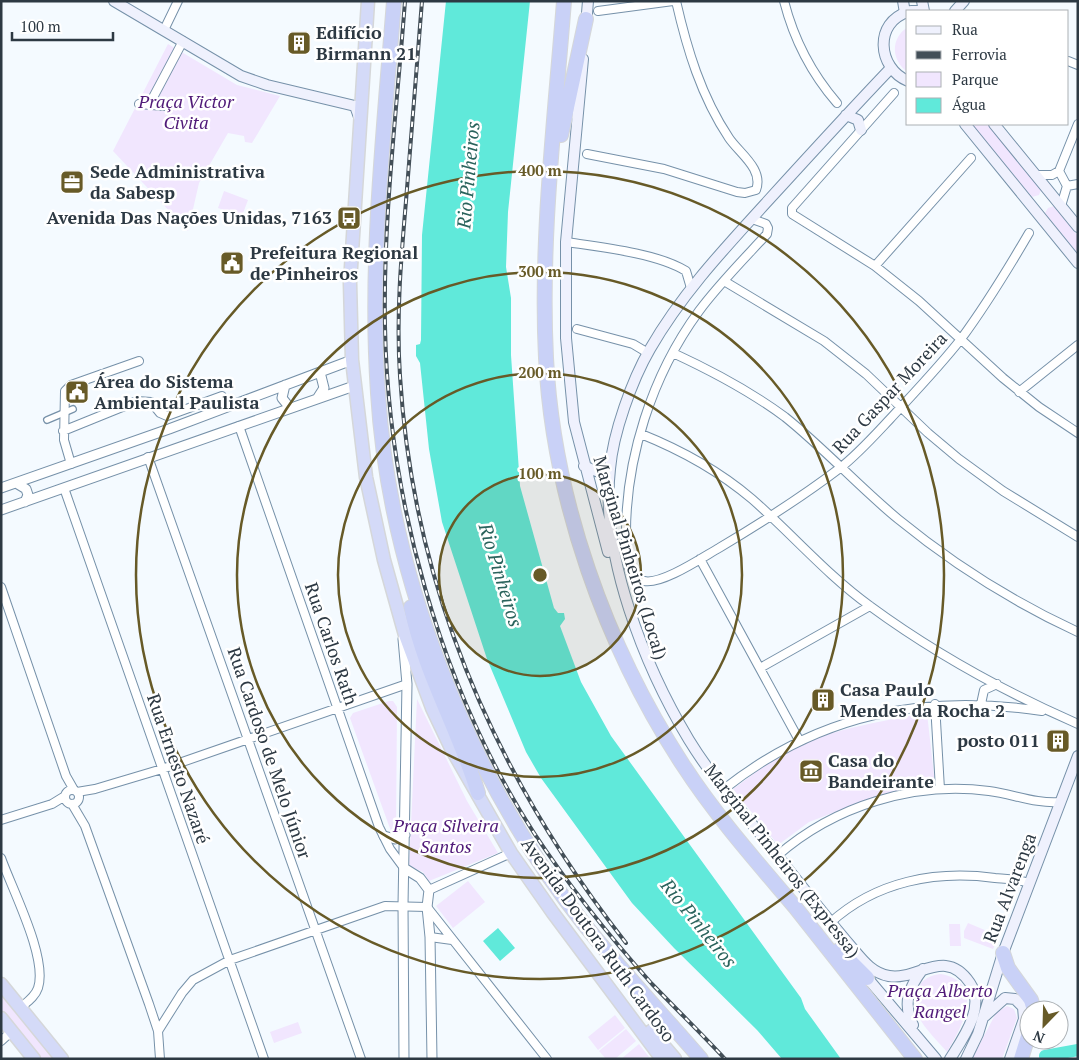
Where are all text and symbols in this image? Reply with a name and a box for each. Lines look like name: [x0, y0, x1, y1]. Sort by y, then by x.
scale bar: [12, 10, 114, 42]
legend: [906, 10, 1069, 125]
text: 100 m: [20, 16, 61, 36]
text: Rua: [952, 19, 978, 39]
place label: Edifício Birmann 21: [316, 20, 416, 65]
building icon: Edifício Birmann 21: [286, 30, 312, 56]
text: Ferrovia: [952, 44, 1007, 64]
text: Parque: [952, 69, 999, 89]
park label: Praça Victor Civita: [137, 89, 235, 134]
text: Água: [952, 94, 986, 114]
water label: Rio Pinheiros: [450, 120, 485, 231]
place label: Sede Administrativa da Sabesp: [90, 159, 265, 204]
text: 400 m: [518, 160, 562, 180]
office icon: Sede Administrativa da Sabesp: [59, 169, 85, 195]
place label: Avenida Das Nações Unidas, 7163: [46, 205, 332, 229]
bus stop icon: Avenida Das Nações Unidas, 7163: [336, 205, 362, 231]
place label: Prefeitura Regional de Pinheiros: [250, 240, 418, 285]
public building icon: Prefeitura Regional de Pinheiros: [219, 250, 245, 276]
text: 300 m: [518, 261, 562, 281]
street label: Rua Gaspar Moreira: [827, 326, 952, 458]
text: 200 m: [518, 362, 562, 382]
place label: Área do Sistema Ambiental Paulista: [94, 369, 260, 414]
public building icon: Área do Sistema Ambiental Paulista: [64, 379, 90, 405]
street label: Marginal Pinheiros (Local): [588, 453, 673, 663]
text: 100 m: [518, 463, 562, 483]
water label: Rio Pinheiros: [474, 519, 529, 630]
centre of rings: [531, 566, 549, 584]
street label: Rua Carlos Rath: [300, 579, 364, 709]
street label: Rua Cardoso de Melo Júnior: [222, 644, 317, 862]
place label: Casa Paulo Mendes da Rocha 2: [840, 677, 1005, 722]
building icon: Casa Paulo Mendes da Rocha 2: [810, 687, 836, 713]
street label: Rua Ernesto Nazaré: [142, 690, 216, 847]
place label: posto 011: [957, 728, 1040, 752]
building icon: posto 011: [1045, 728, 1071, 754]
place label: Casa do Bandeirante: [828, 748, 934, 793]
street label: Marginal Pinheiros (Expressa): [699, 758, 866, 962]
museum icon: Casa do Bandeirante: [798, 758, 824, 784]
park label: Praça Silveira Santos: [392, 813, 499, 858]
street label: Rua Alvarenga: [977, 829, 1041, 946]
street label: Avenida Doutora Ruth Cardoso: [516, 832, 681, 1046]
water label: Rio Pinheiros: [655, 872, 743, 972]
park label: Praça Alberto Rangel: [886, 978, 993, 1023]
north arrow: [1019, 1000, 1069, 1050]
text: N: [1030, 1026, 1047, 1048]

